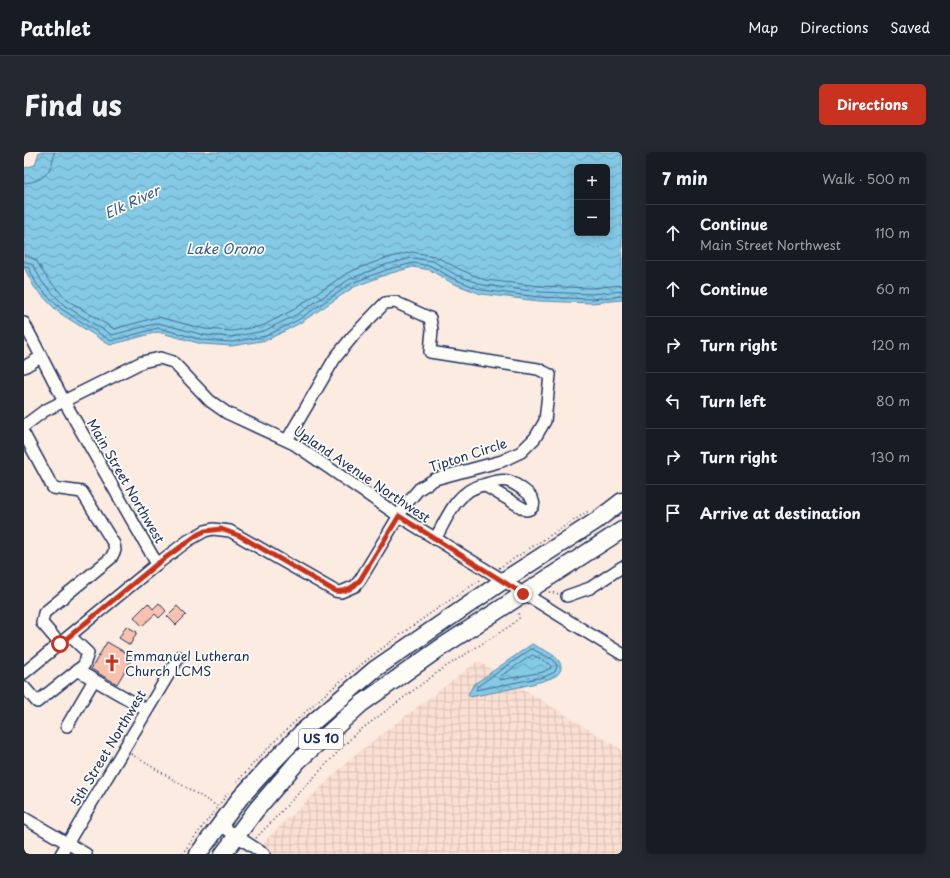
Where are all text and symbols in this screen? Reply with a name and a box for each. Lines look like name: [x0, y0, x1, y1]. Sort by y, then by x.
text: Pathlet: [20, 14, 91, 42]
text: Map: [748, 17, 778, 38]
text: Directions: [800, 17, 868, 38]
text: Saved: [890, 17, 930, 38]
text: Find us: [24, 83, 122, 126]
button: Directions: [819, 84, 926, 125]
map controls: [574, 164, 610, 236]
button: +: [574, 164, 610, 200]
text: 7 min: [662, 165, 708, 191]
text: Walk · 500 m: [822, 169, 910, 188]
water label: Elk River: [101, 179, 164, 223]
button: −: [574, 200, 610, 236]
text: Continue: [700, 212, 768, 235]
icon: ahead: [662, 222, 684, 244]
text: 110 m: [875, 223, 910, 242]
text: Main Street Northwest: [700, 235, 841, 254]
water label: Lake Orono: [186, 238, 265, 259]
text: Continue: [700, 277, 768, 300]
icon: ahead: [662, 278, 684, 300]
text: 60 m: [876, 279, 910, 298]
text: Turn right: [700, 333, 777, 356]
icon: right: [662, 334, 684, 356]
text: 120 m: [871, 335, 910, 354]
text: Turn left: [700, 389, 766, 412]
icon: left: [662, 390, 684, 412]
text: 80 m: [876, 391, 910, 410]
street label: Main Street Northwest: [83, 415, 170, 547]
street label: Upland Avenue Northwest: [290, 421, 435, 527]
street label: Tipton Circle: [426, 433, 509, 476]
text: Turn right: [700, 445, 777, 468]
icon: right: [662, 446, 684, 468]
text: 130 m: [871, 447, 910, 466]
text: Arrive at destination: [700, 501, 861, 524]
icon: arrive: [662, 502, 684, 524]
route end: [514, 585, 532, 603]
route start: [51, 635, 69, 653]
place label: Emmanuel Lutheran Church LCMS: [125, 646, 250, 680]
church icon: Emmanuel Lutheran Church LCMS: [102, 653, 122, 673]
street label: 5th Street Northwest: [65, 686, 150, 810]
road number: US 10: [299, 729, 343, 749]

